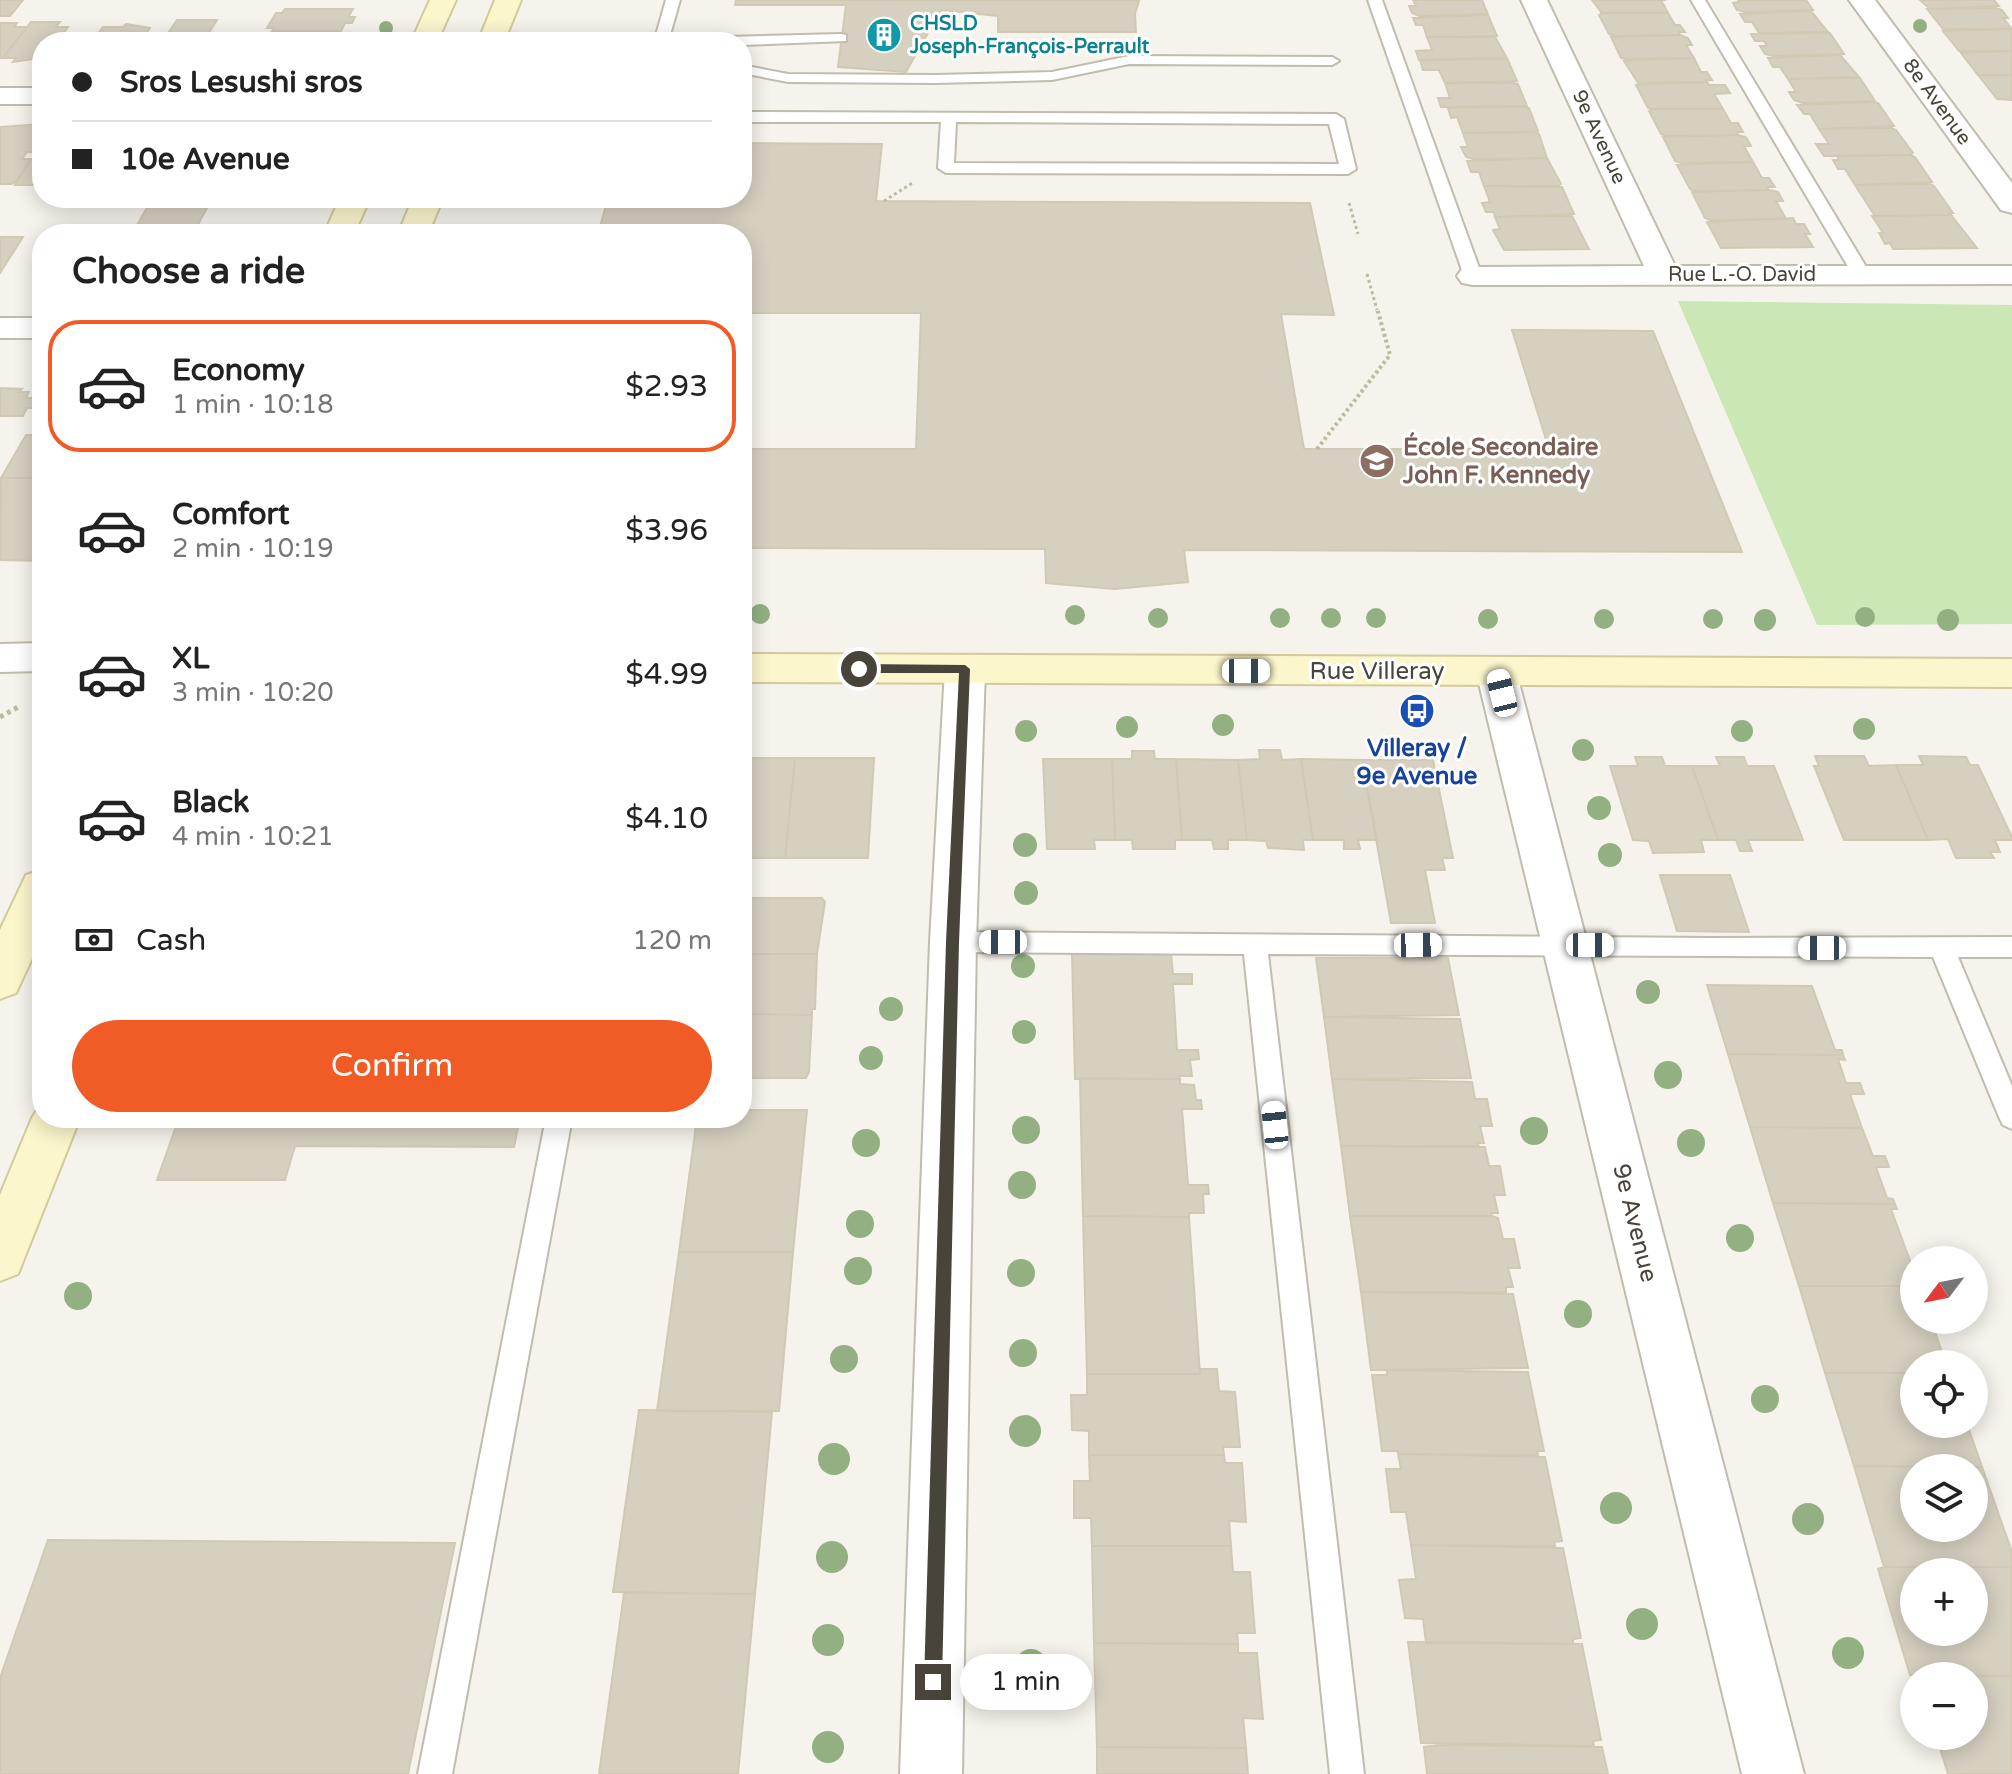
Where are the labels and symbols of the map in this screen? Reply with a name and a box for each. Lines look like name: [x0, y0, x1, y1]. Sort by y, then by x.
place label: CHSLD Joseph-François-Perrault: [909, 12, 1150, 59]
building icon: CHSLD Joseph-François-Perrault: [865, 16, 903, 54]
street label: 8e Avenue: [1898, 54, 1976, 150]
street label: 9e Avenue: [1567, 86, 1631, 188]
street label: Rue L.-O. David: [1668, 263, 1816, 287]
place label: École Secondaire John F. Kennedy: [1402, 432, 1599, 490]
school or university icon: École Secondaire John F. Kennedy: [1358, 442, 1396, 480]
route start: [841, 651, 877, 687]
street label: Rue Villeray: [1310, 657, 1445, 686]
car: [1222, 659, 1270, 683]
car: [1485, 667, 1519, 719]
bus stop icon: Villeray / 9e Avenue: [1398, 692, 1436, 730]
place label: Villeray / 9e Avenue: [1357, 734, 1478, 791]
car: [979, 930, 1027, 954]
car: [1394, 933, 1442, 957]
car: [1566, 933, 1614, 957]
car: [1798, 936, 1846, 960]
car: [1261, 1100, 1289, 1150]
street label: 9e Avenue: [1606, 1161, 1664, 1285]
north arrow: [1900, 1246, 1988, 1334]
callout: 1 min: [961, 1654, 1093, 1710]
route end: [915, 1664, 951, 1700]

